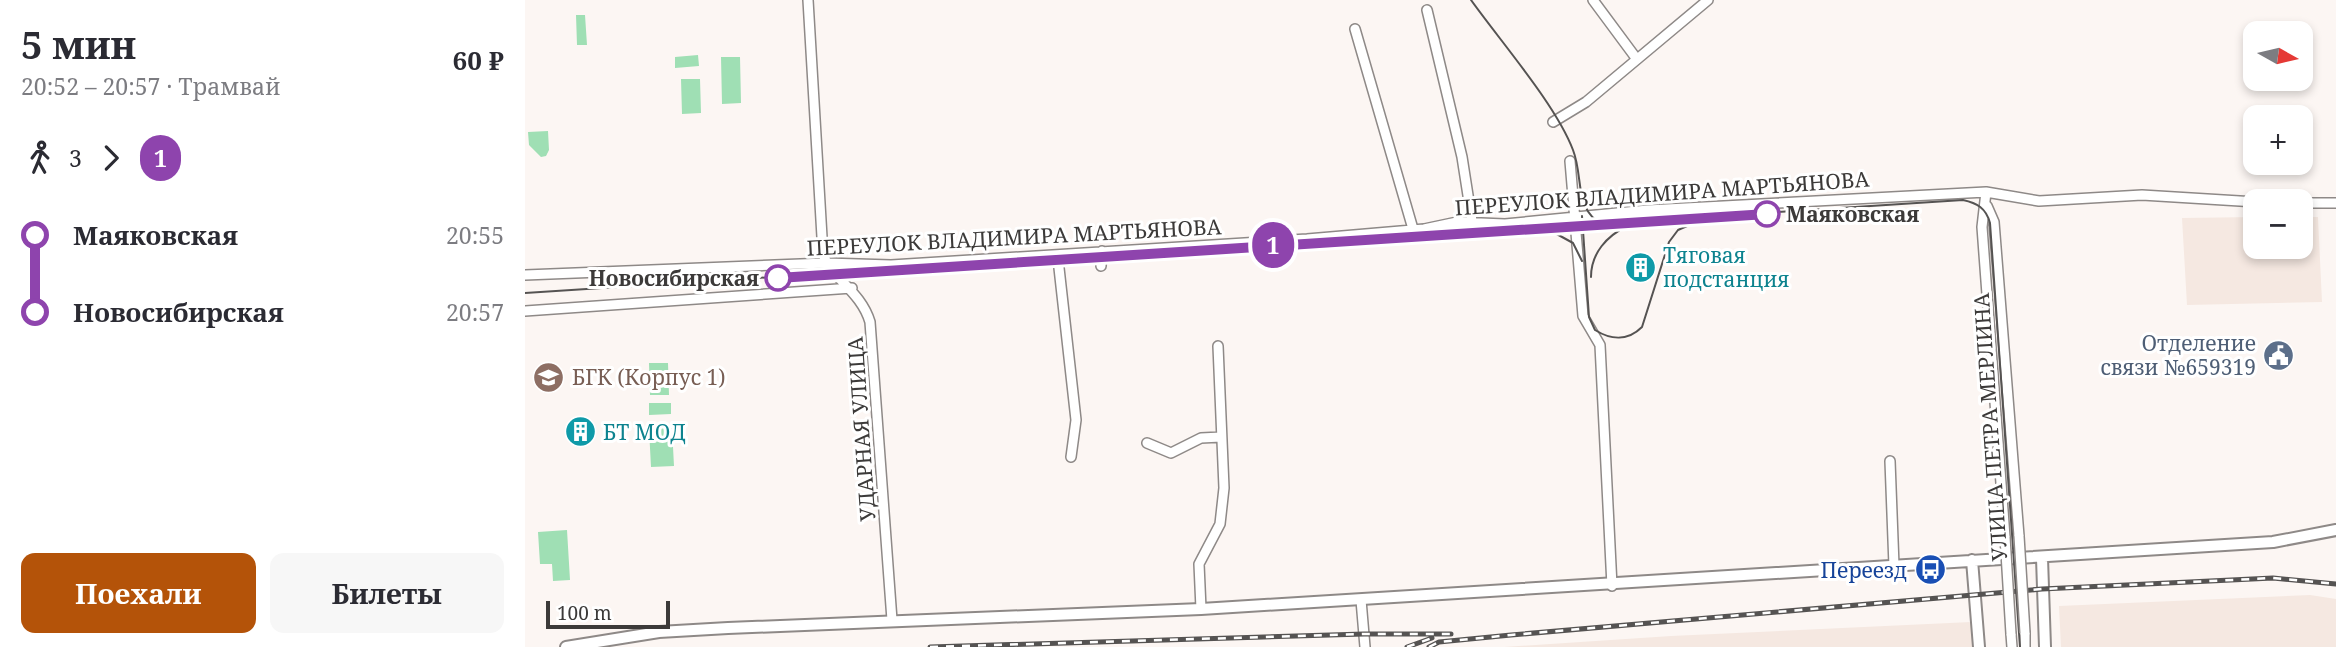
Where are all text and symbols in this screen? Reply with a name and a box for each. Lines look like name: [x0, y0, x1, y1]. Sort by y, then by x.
text: 5 мин: [21, 18, 136, 70]
north arrow: [2243, 21, 2313, 91]
map controls: [2243, 21, 2313, 259]
text: 60 ₽: [453, 42, 504, 78]
text: 20:52 – 20:57 · Трамвай: [21, 70, 281, 102]
button: +: [2243, 105, 2313, 175]
icon: walk: [21, 139, 59, 177]
icon: forward: [92, 139, 130, 177]
text: 1: [154, 141, 167, 174]
text: 3: [69, 142, 82, 174]
street label: ПЕРЕУЛОК ВЛАДИМИРА МАРТЬЯНОВА: [1454, 165, 1870, 221]
button: −: [2243, 189, 2313, 259]
place label: Маяковская: [1786, 200, 1920, 228]
marker: Маяковская: [1754, 201, 1780, 227]
street label: ПЕРЕУЛОК ВЛАДИМИРА МАРТЬЯНОВА: [806, 212, 1222, 262]
text: Маяковская: [73, 217, 238, 253]
text: 20:55: [446, 219, 504, 251]
line badge: 1: [1250, 222, 1296, 268]
text: 1: [1266, 228, 1280, 261]
place label: Тяговая подстанция: [1663, 241, 1789, 293]
building icon: Тяговая подстанция: [1623, 250, 1657, 284]
place label: Новосибирская: [589, 264, 759, 292]
marker: Новосибирская: [765, 265, 791, 291]
street label: УЛИЦА ПЕТРА МЕРЛИНА: [1967, 292, 2013, 562]
text: Новосибирская: [73, 294, 284, 330]
text: 20:57: [446, 296, 504, 328]
place label: Отделение связи №659319: [2100, 329, 2256, 381]
street label: УДАРНАЯ УЛИЦА: [841, 336, 881, 522]
public building icon: Отделение связи №659319: [2262, 338, 2296, 372]
school or university icon: БГК (Корпус 1): [532, 360, 566, 394]
place label: БГК (Корпус 1): [572, 363, 726, 391]
building icon: БТ МОД: [563, 415, 597, 449]
place label: БТ МОД: [603, 418, 686, 446]
button: Поехали: [21, 553, 256, 633]
button: Билеты: [270, 553, 504, 633]
bus stop icon: Переезд: [1913, 553, 1947, 587]
place label: Переезд: [1820, 556, 1907, 584]
scale bar: [546, 598, 670, 630]
text: 100 m: [557, 600, 612, 626]

